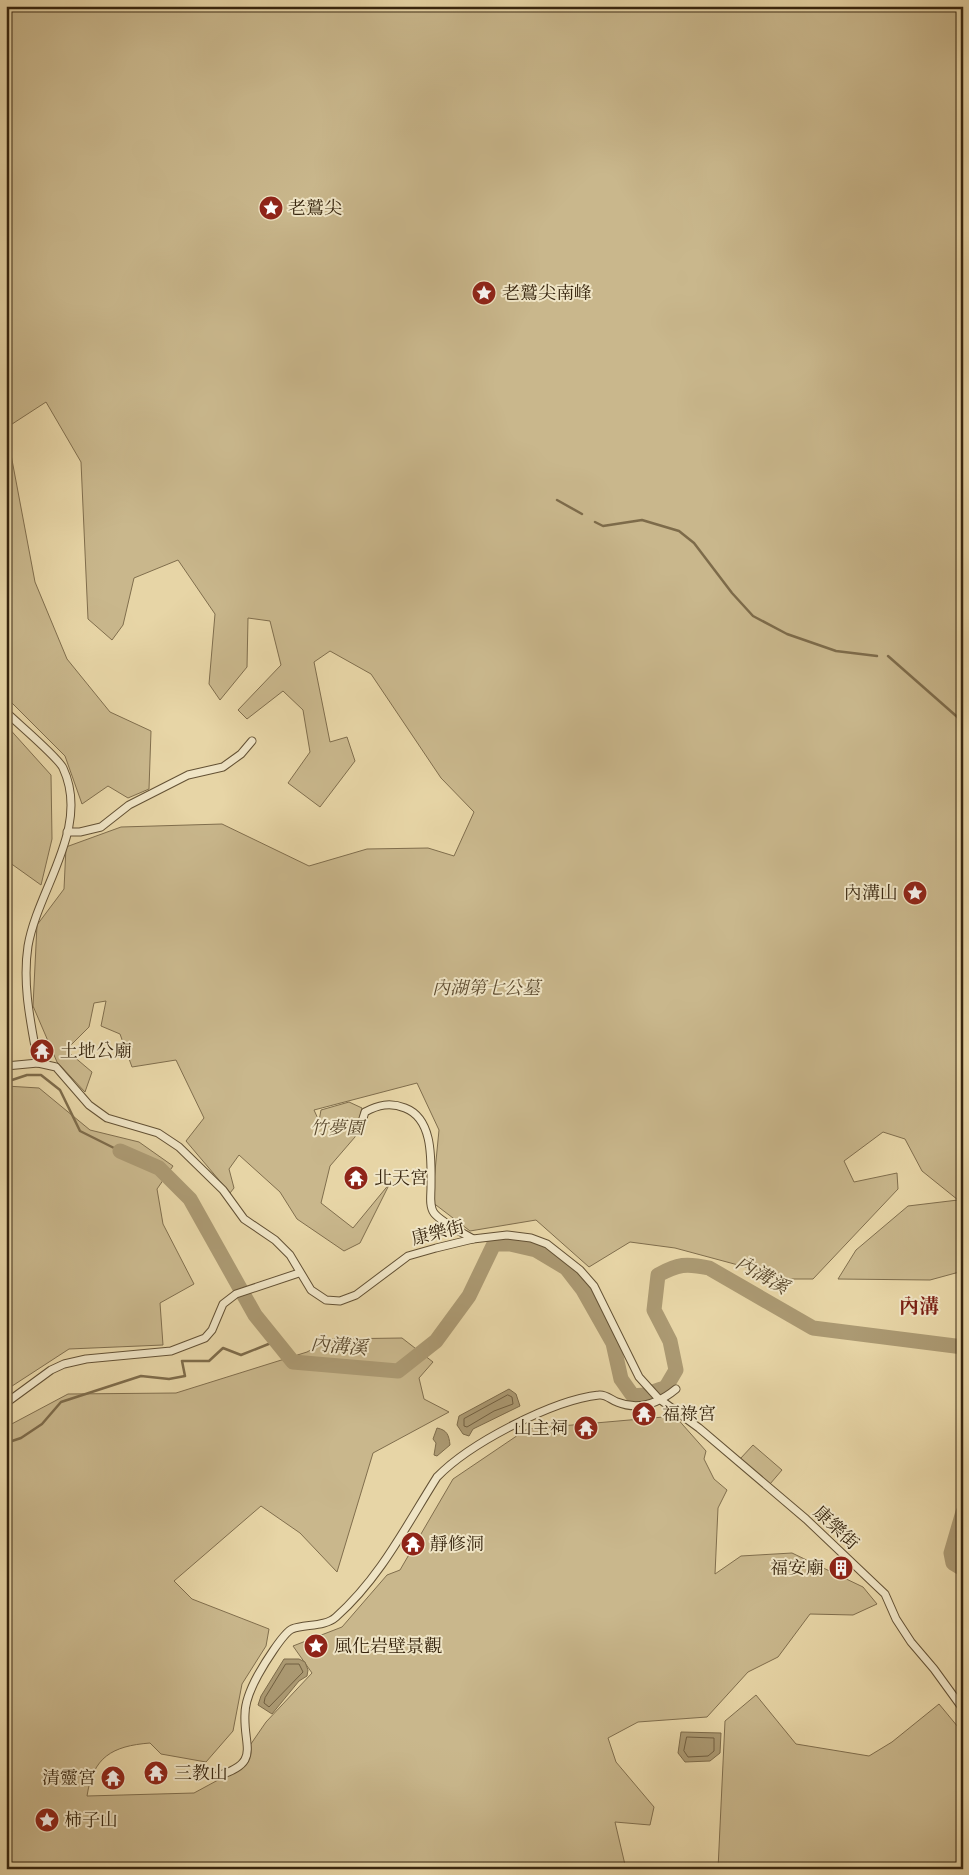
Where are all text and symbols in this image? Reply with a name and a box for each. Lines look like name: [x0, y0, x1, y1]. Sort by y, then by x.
place icon: 老鷲尖: [258, 195, 284, 221]
place label: 老鷲尖: [288, 197, 342, 220]
place icon: 老鷲尖南峰: [471, 280, 497, 306]
place label: 老鷲尖南峰: [502, 282, 592, 305]
place icon: 內溝山: [902, 880, 928, 906]
place label: 內溝山: [844, 882, 898, 905]
park label: 內湖第七公墓: [432, 977, 543, 1000]
temple icon: 土地公廟: [29, 1038, 55, 1064]
place label: 土地公廟: [60, 1040, 132, 1063]
park label: 竹夢園: [310, 1117, 367, 1140]
temple icon: 北天宮: [343, 1165, 369, 1191]
place label: 北天宮: [374, 1167, 428, 1190]
street label: 康樂街: [409, 1215, 467, 1251]
water label: 內溝溪: [731, 1250, 794, 1301]
district label: 內溝: [899, 1294, 939, 1319]
water label: 內溝溪: [310, 1332, 370, 1361]
temple icon: 福祿宮: [631, 1401, 657, 1427]
place label: 福祿宮: [662, 1403, 716, 1426]
temple icon: 山主祠: [573, 1415, 599, 1441]
place label: 山主祠: [514, 1417, 568, 1440]
street label: 康樂街: [808, 1501, 864, 1555]
temple icon: 靜修洞: [400, 1531, 426, 1557]
place label: 靜修洞: [430, 1533, 484, 1556]
building icon: 福安廟: [828, 1555, 854, 1581]
place label: 福安廟: [770, 1557, 824, 1580]
place icon: 風化岩壁景觀: [303, 1633, 329, 1659]
place label: 風化岩壁景觀: [334, 1635, 442, 1658]
temple icon: 三教山: [143, 1760, 169, 1786]
place label: 三教山: [174, 1762, 228, 1785]
temple icon: 清靈宮: [100, 1765, 126, 1791]
place label: 清靈宮: [42, 1767, 96, 1790]
place icon: 柿子山: [34, 1807, 60, 1833]
place label: 柿子山: [64, 1809, 118, 1832]

